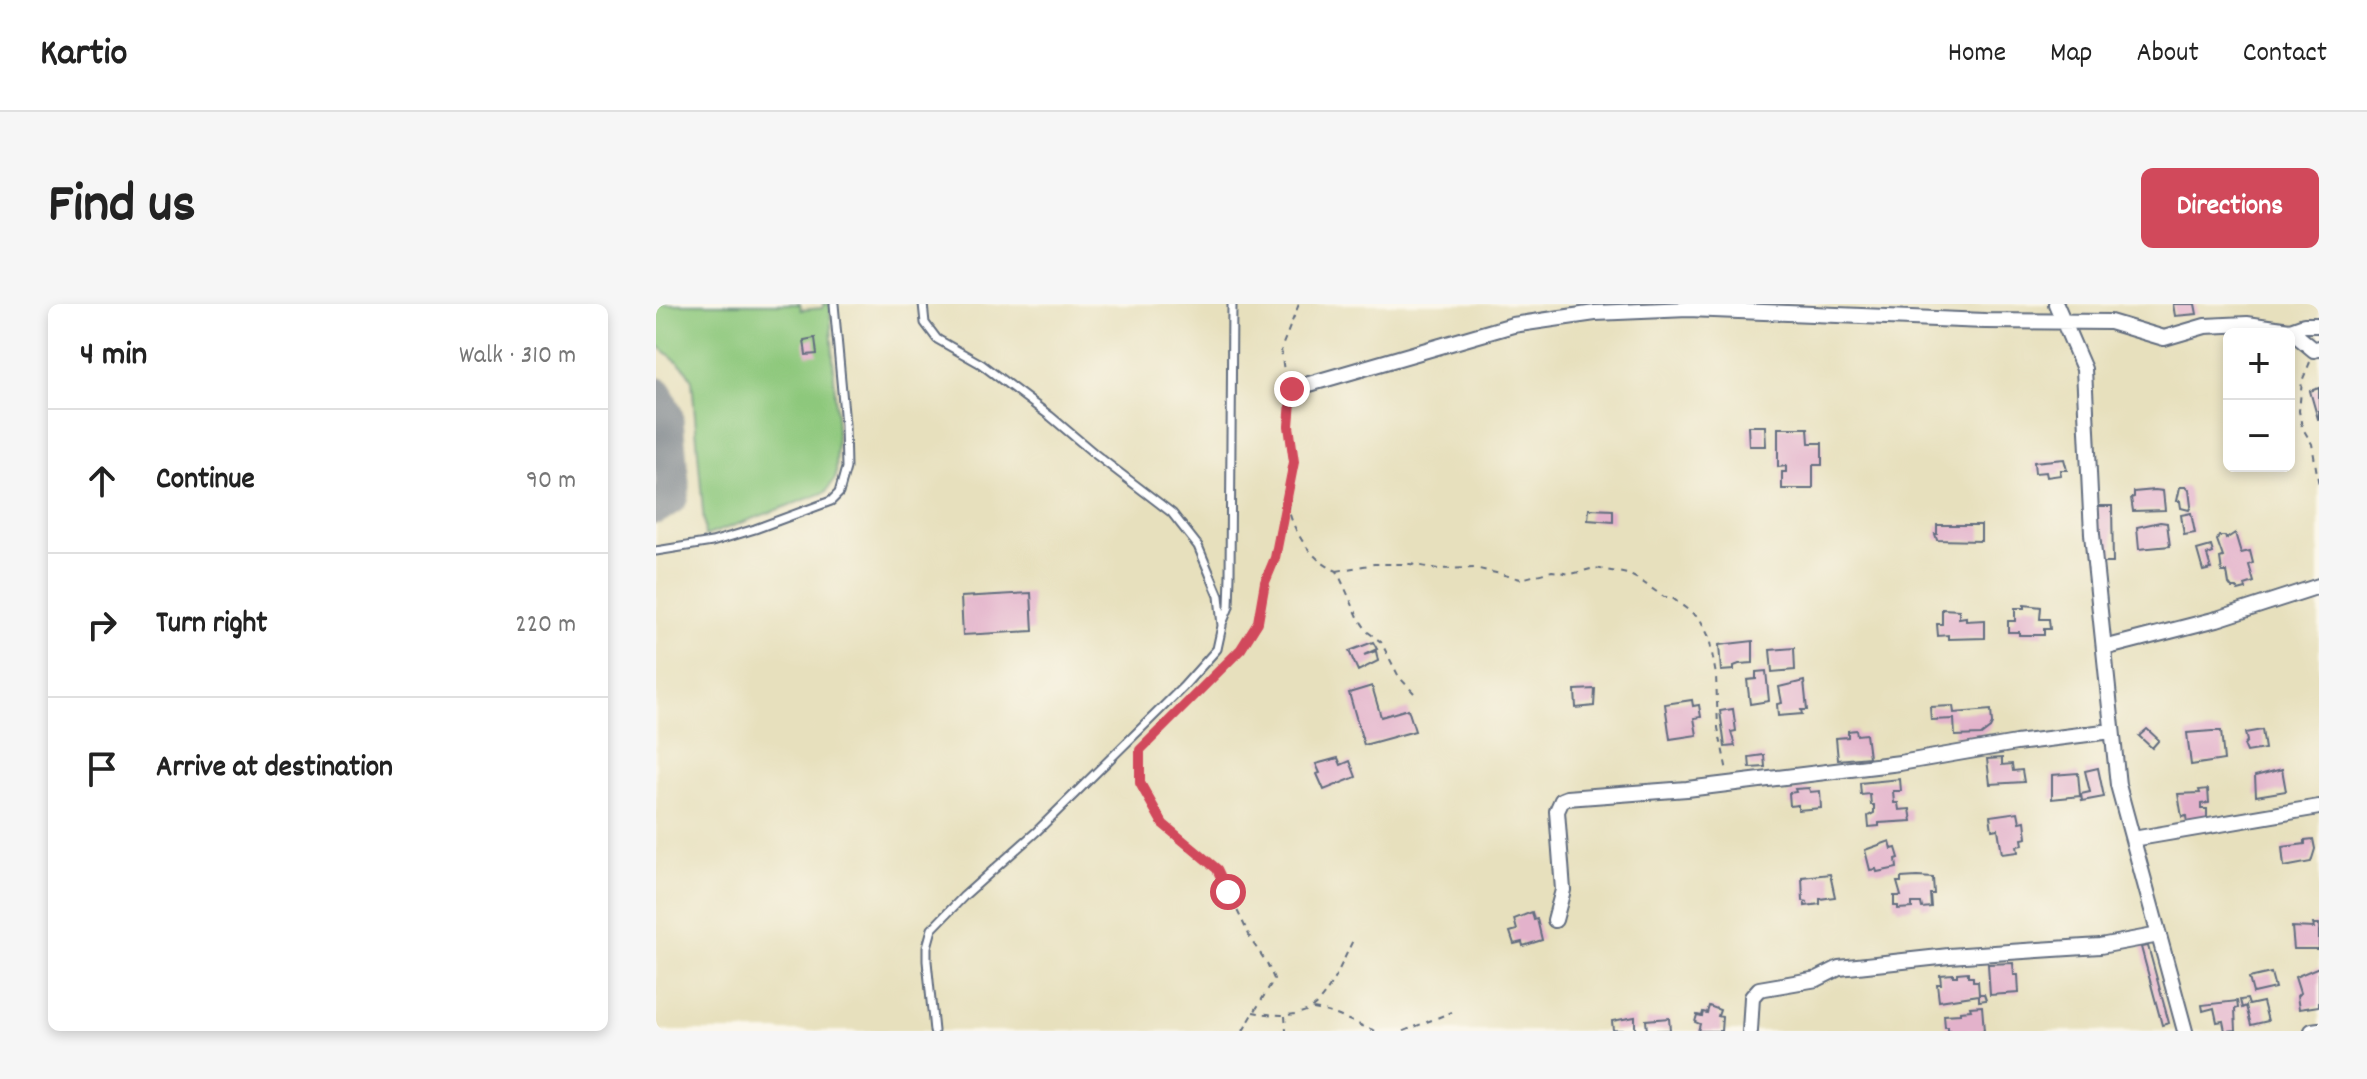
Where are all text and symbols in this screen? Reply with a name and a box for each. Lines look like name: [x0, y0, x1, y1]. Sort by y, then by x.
text: Kartio: [40, 28, 127, 83]
text: Home: [1948, 35, 2006, 75]
text: Map: [2050, 35, 2092, 75]
text: About: [2136, 35, 2199, 75]
text: Contact: [2243, 35, 2327, 75]
text: Find us: [48, 168, 196, 248]
button: Directions: [2141, 168, 2319, 248]
map controls: [2223, 328, 2295, 472]
button: +: [2223, 328, 2295, 400]
text: 4 min: [80, 332, 147, 381]
text: Walk · 310 m: [459, 338, 576, 375]
route end: [1274, 371, 1310, 407]
button: −: [2223, 400, 2295, 472]
icon: ahead: [80, 459, 124, 503]
text: Continue: [156, 460, 255, 503]
text: 90 m: [526, 463, 576, 500]
icon: right: [80, 603, 124, 647]
text: Turn right: [156, 604, 267, 647]
text: 220 m: [515, 607, 576, 644]
icon: arrive: [80, 747, 124, 791]
text: Arrive at destination: [156, 748, 393, 791]
route start: [1210, 874, 1246, 910]

